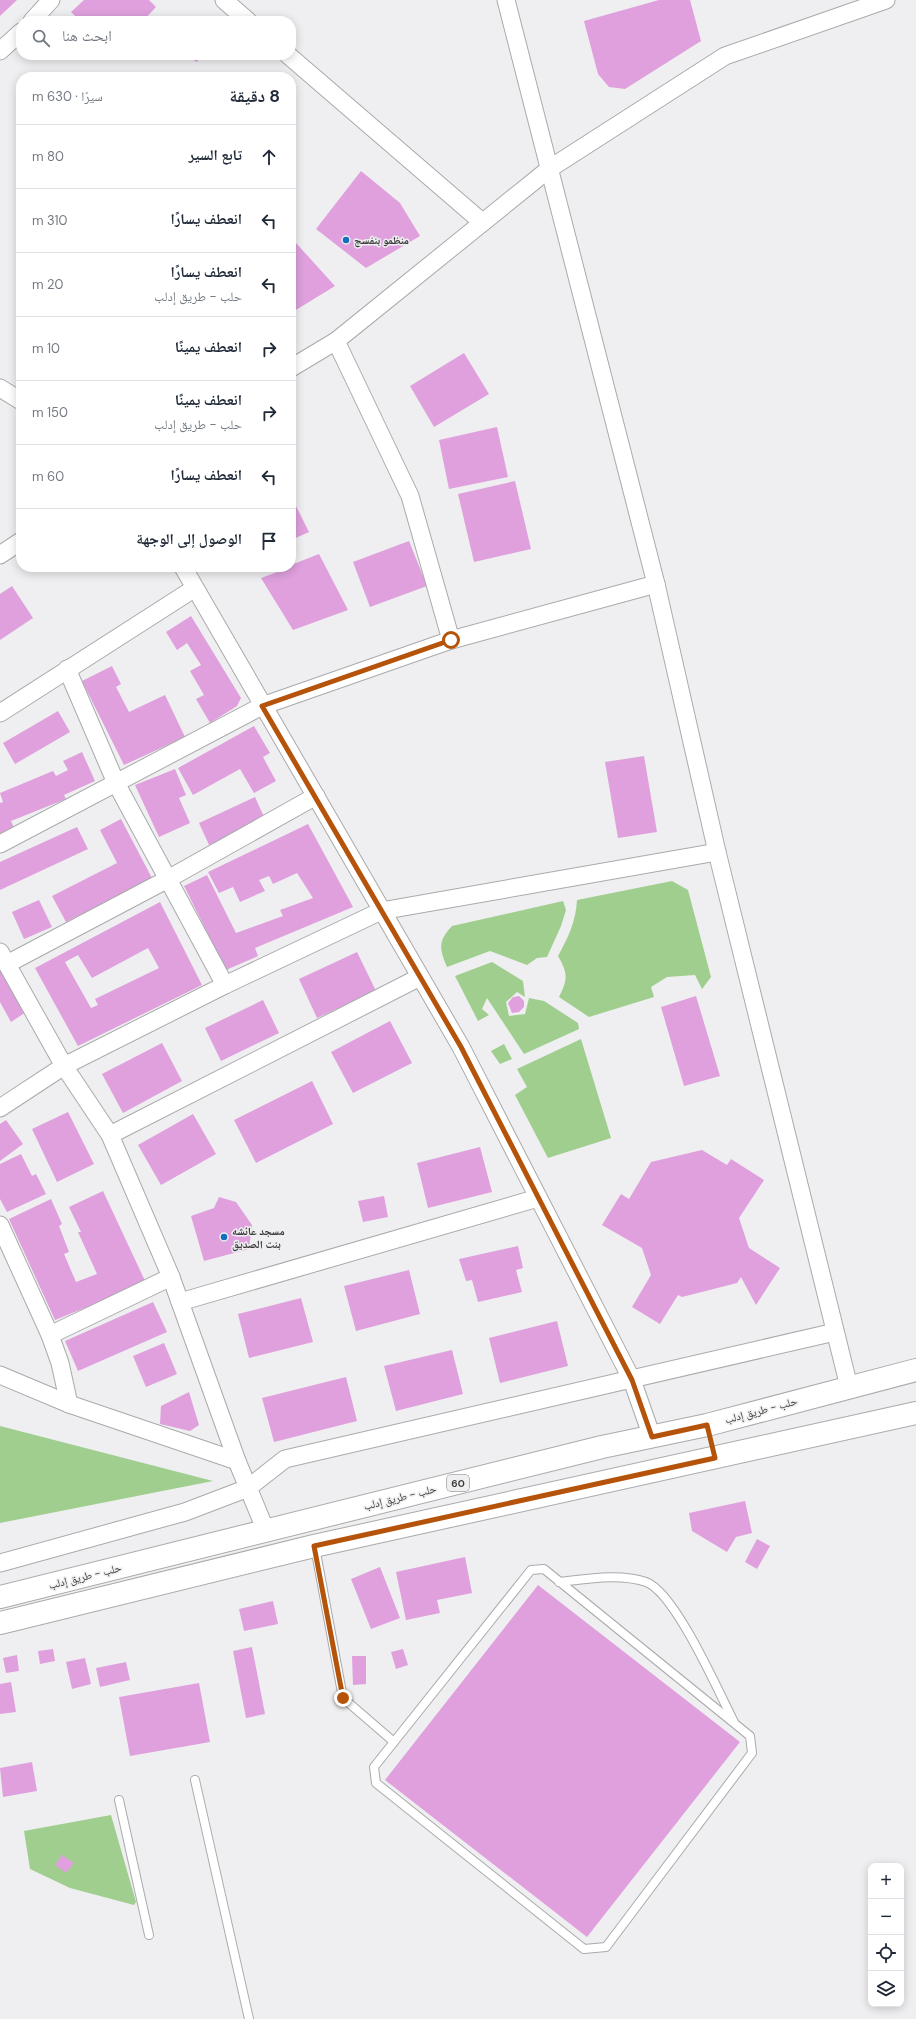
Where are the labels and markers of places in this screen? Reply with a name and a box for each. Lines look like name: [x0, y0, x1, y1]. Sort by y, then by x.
place label: منظمو بنفسج: [354, 233, 409, 248]
marker: منظمو بنفسج: [341, 235, 351, 245]
place label: مسجد عائشه بنت الصديق: [232, 1224, 285, 1252]
marker: مسجد عائشه بنت الصديق: [219, 1232, 229, 1242]

